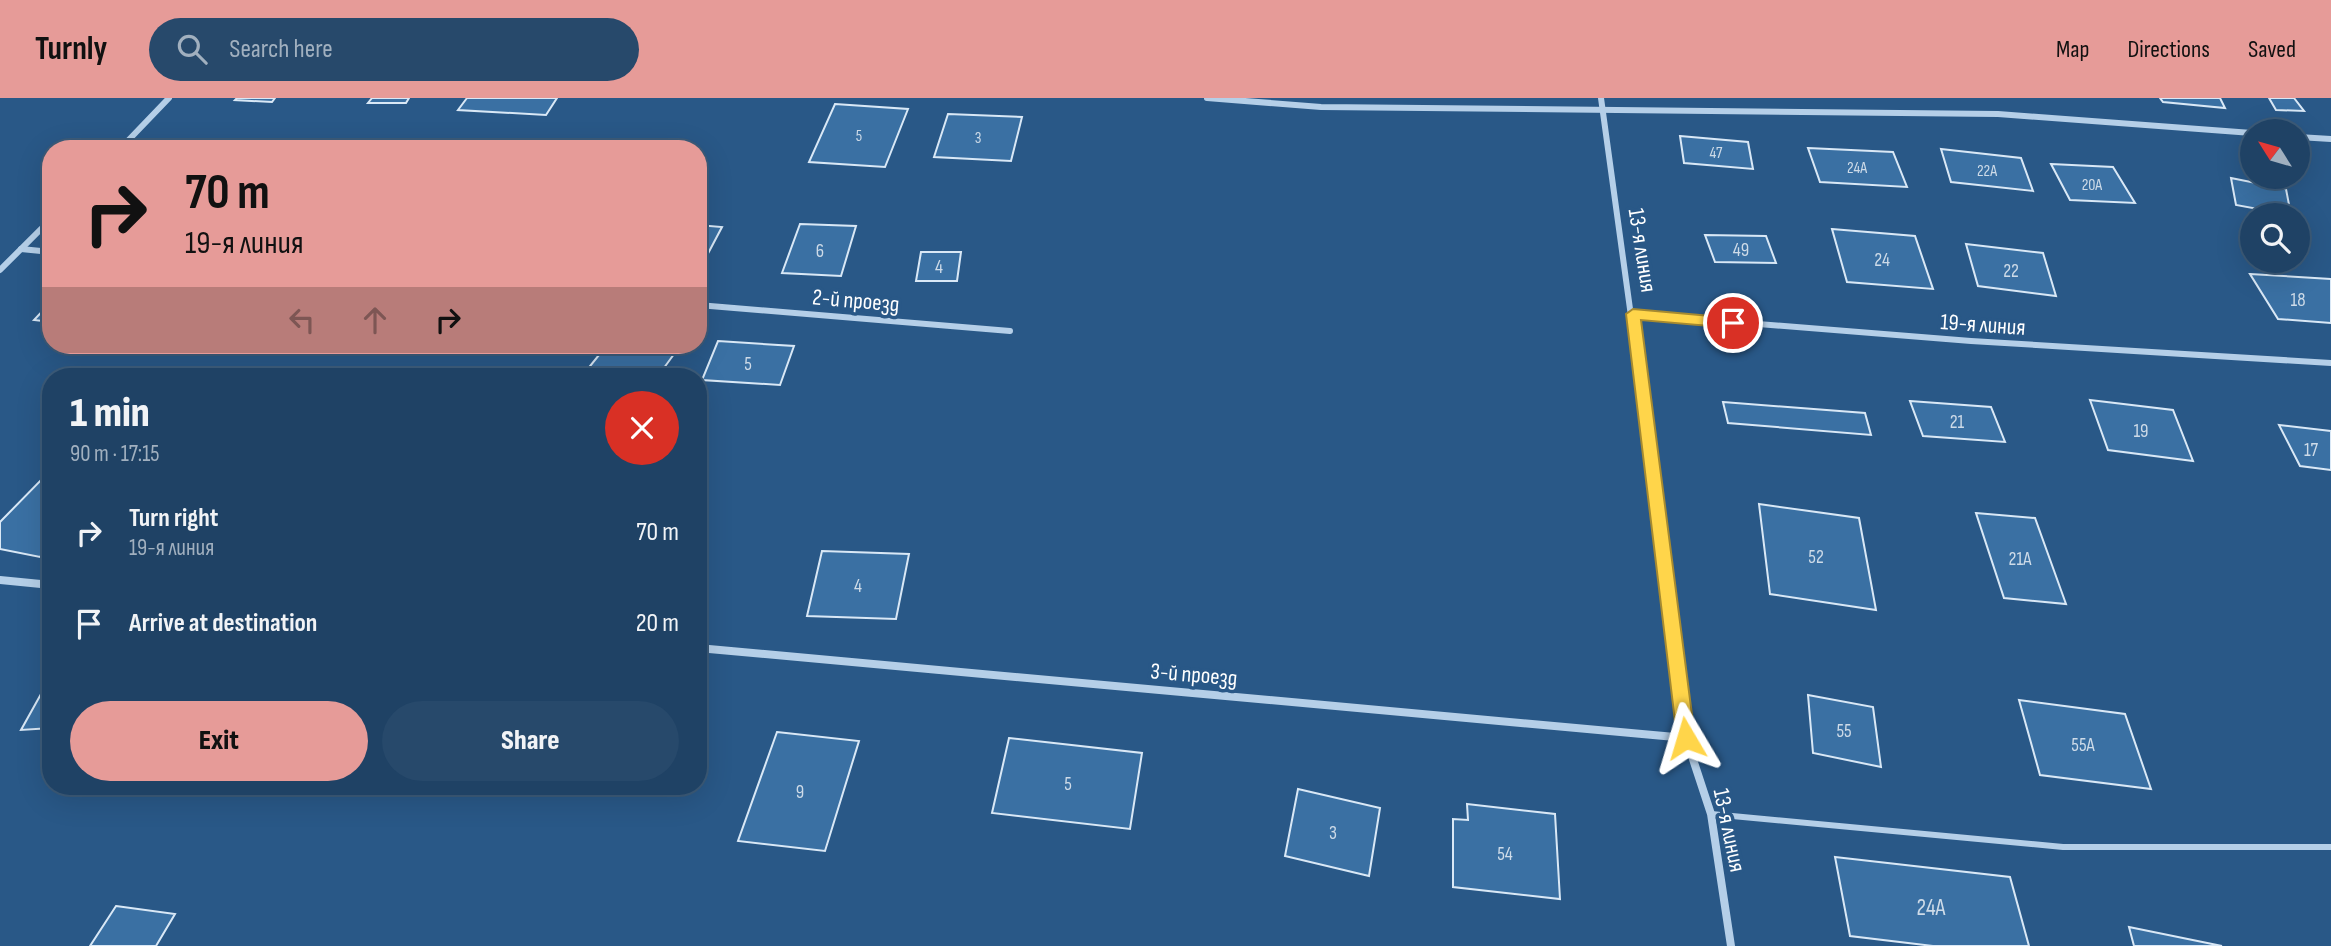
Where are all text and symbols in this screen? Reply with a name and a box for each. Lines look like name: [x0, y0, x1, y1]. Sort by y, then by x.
search box: [149, 18, 639, 81]
text: Turnly: [35, 29, 107, 69]
icon: search: [173, 30, 211, 68]
text: Search here: [229, 34, 333, 65]
text: Map: [2056, 35, 2089, 64]
text: Directions: [2127, 35, 2210, 64]
text: Saved: [2248, 35, 2296, 64]
north arrow: [2240, 119, 2310, 189]
map controls: [2240, 119, 2310, 273]
house number: 5: [856, 127, 862, 146]
house number: 3: [975, 129, 981, 148]
house number: 47: [1710, 144, 1723, 163]
house number: 24А: [1847, 159, 1867, 178]
house number: 22А: [1977, 162, 1997, 181]
text: 70 m: [185, 164, 270, 223]
icon: right: [70, 168, 161, 259]
house number: 20А: [2082, 176, 2102, 195]
button: search: [2240, 203, 2310, 273]
street label: 13-я линия: [1622, 206, 1662, 294]
text: 19-я линия: [185, 224, 304, 263]
house number: 49: [1733, 239, 1749, 262]
house number: 6: [816, 240, 824, 263]
house number: 24: [1874, 249, 1890, 272]
house number: 4: [935, 256, 943, 279]
house number: 22: [2003, 260, 2019, 283]
street label: 2-й проезд: [811, 283, 901, 319]
house number: 18: [2291, 289, 2305, 312]
pin: [1703, 293, 1763, 353]
icon: left: [283, 301, 321, 339]
icon: ahead: [356, 301, 394, 339]
icon: right: [429, 301, 467, 339]
icon: arrive: [1714, 304, 1752, 342]
street label: 19-я линия: [1939, 308, 2026, 342]
house number: 5: [744, 353, 752, 376]
text: 1 min: [70, 388, 150, 439]
button: close: [605, 391, 679, 465]
house number: 21: [1950, 411, 1965, 434]
house number: 19: [2133, 420, 2149, 443]
house number: 17: [2304, 439, 2319, 462]
text: 90 m · 17:15: [70, 440, 159, 468]
text: Turn right: [129, 503, 218, 534]
icon: right: [70, 514, 108, 552]
text: 70 m: [636, 517, 679, 548]
text: 19-я линия: [129, 534, 214, 562]
house number: 52: [1808, 546, 1824, 569]
house number: 21А: [2009, 548, 2032, 571]
house number: 4: [854, 575, 862, 598]
icon: arrive: [70, 605, 108, 643]
text: Arrive at destination: [129, 608, 317, 639]
text: 20 m: [636, 608, 679, 639]
street label: 3-й проезд: [1149, 657, 1239, 693]
button: Exit: [70, 701, 368, 781]
button: Share: [382, 701, 679, 781]
position arrow: [1649, 701, 1723, 775]
house number: 55: [1836, 720, 1852, 743]
house number: 55А: [2071, 734, 2096, 757]
house number: 5: [1064, 773, 1072, 796]
house number: 9: [796, 781, 804, 804]
street label: 13-я линия: [1707, 786, 1752, 875]
house number: 3: [1329, 822, 1337, 845]
house number: 54: [1497, 843, 1513, 866]
house number: 24А: [1917, 894, 1946, 922]

